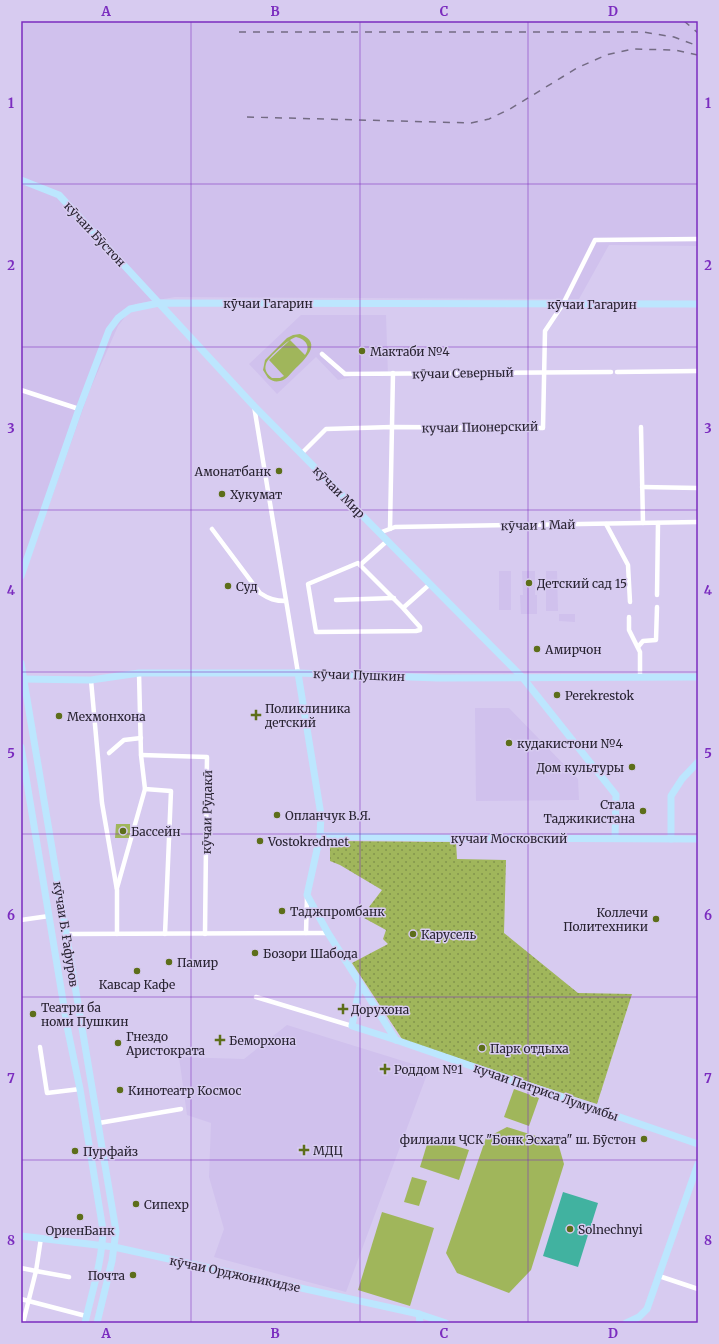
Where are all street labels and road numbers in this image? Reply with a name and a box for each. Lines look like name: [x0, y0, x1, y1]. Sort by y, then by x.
street label: кӯчаи Бӯстон: [61, 198, 129, 270]
street label: кӯчаи Гагарин: [223, 296, 313, 311]
street label: кӯчаи Гагарин: [547, 297, 637, 312]
street label: кӯчаи Северный: [412, 365, 514, 381]
street label: кучаи Пионерский: [422, 418, 538, 436]
street label: кӯчаи Мир: [310, 463, 368, 521]
street label: кӯчаи 1 Май: [500, 517, 576, 533]
street label: кӯчаи Пушкин: [313, 666, 405, 684]
street label: кӯчаи Рӯдакӣ: [199, 770, 215, 854]
street label: кучаи Московский: [451, 831, 567, 846]
street label: кӯчаи Б. Ғафуров: [50, 880, 82, 988]
street label: кучаи Патриса Лумумбы: [472, 1060, 620, 1124]
street label: кӯчаи Орджоникидзе: [168, 1253, 302, 1295]

